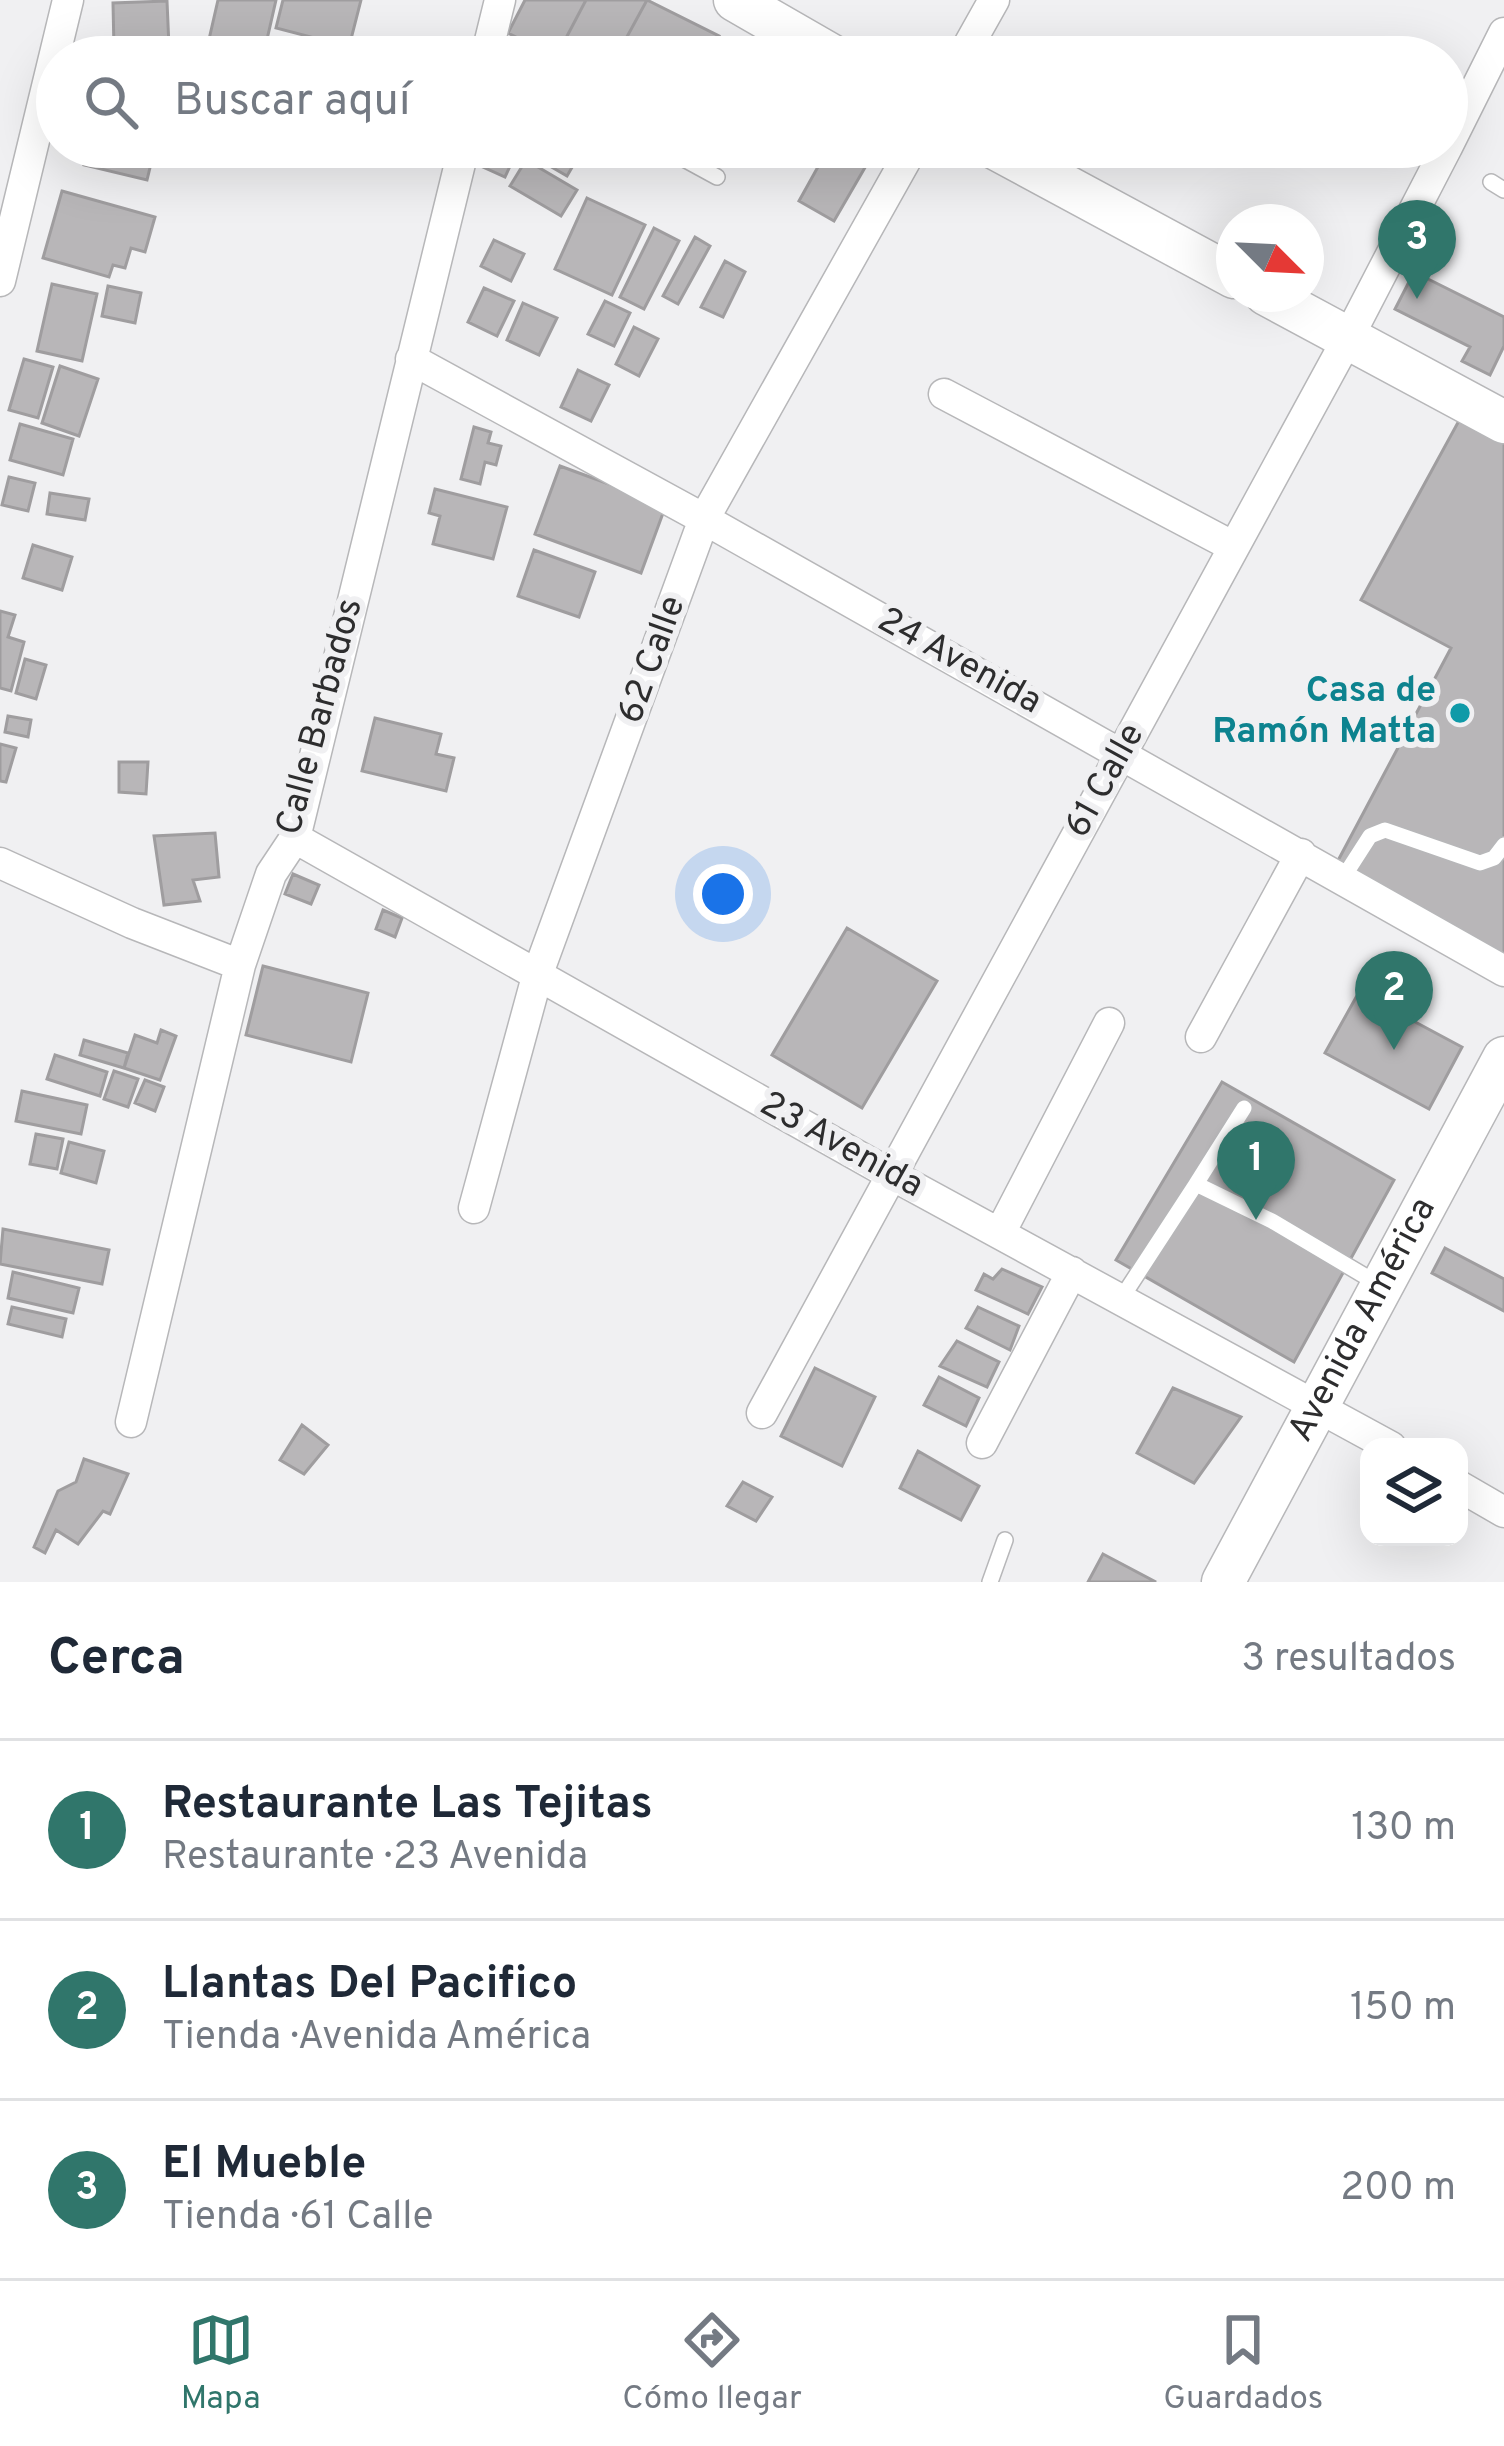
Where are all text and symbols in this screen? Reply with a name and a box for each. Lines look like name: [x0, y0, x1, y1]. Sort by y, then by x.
search box: [36, 36, 1468, 168]
icon: search: [78, 69, 144, 135]
text: Buscar aquí: [174, 74, 410, 131]
pin: 3: [1378, 200, 1456, 299]
north arrow: [1216, 204, 1324, 312]
street label: 62 Calle: [609, 590, 697, 730]
street label: Calle Barbados: [267, 594, 375, 840]
street label: 24 Avenida: [869, 598, 1049, 726]
place label: Casa de Ramón Matta: [1212, 669, 1436, 756]
marker: Casa de Ramón Matta: [1447, 700, 1473, 726]
street label: 61 Calle: [1056, 716, 1156, 846]
your location: [693, 864, 753, 924]
pin: 2: [1355, 951, 1433, 1050]
street label: 23 Avenida: [751, 1082, 931, 1210]
pin: 1: [1217, 1121, 1295, 1220]
street label: Avenida América: [1279, 1190, 1448, 1450]
map controls: [1360, 1438, 1468, 1546]
button: layers: [1360, 1438, 1468, 1546]
text: Cerca: [48, 1628, 185, 1693]
text: 3 resultados: [1241, 1636, 1456, 1685]
text: Restaurante Las Tejitas: [162, 1777, 653, 1834]
text: 1: [79, 1805, 95, 1854]
text: 130 m: [1351, 1805, 1456, 1854]
text: Restaurante · 23 Avenida: [162, 1834, 588, 1883]
text: Llantas Del Pacifico: [162, 1957, 577, 2014]
text: 2: [75, 1985, 99, 2034]
text: 150 m: [1350, 1985, 1456, 2034]
text: Tienda · Avenida América: [162, 2014, 591, 2063]
text: El Mueble: [162, 2137, 366, 2194]
text: 3: [75, 2165, 99, 2214]
text: 200 m: [1340, 2165, 1456, 2214]
text: Tienda · 61 Calle: [162, 2194, 433, 2243]
tab: Mapa: [181, 2307, 261, 2421]
tab: Cómo llegar: [622, 2307, 802, 2421]
tab: Guardados: [1163, 2307, 1323, 2421]

